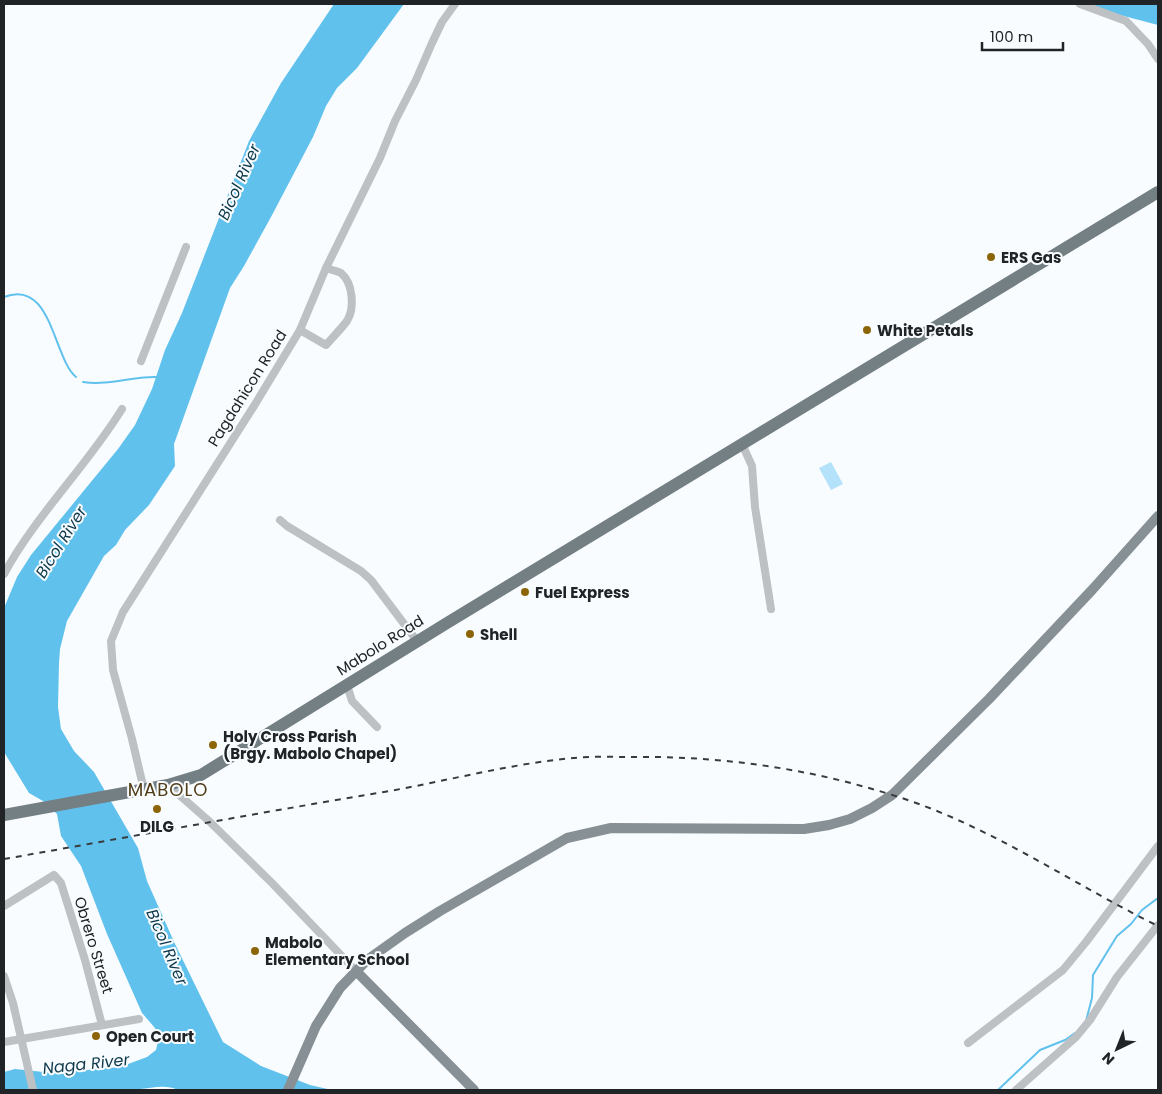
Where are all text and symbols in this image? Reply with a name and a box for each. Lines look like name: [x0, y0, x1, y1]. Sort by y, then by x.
scale bar: [982, 20, 1063, 52]
text: 100 m: [990, 26, 1033, 47]
water label: Bicol River: [212, 139, 266, 224]
place label: ERS Gas: [1001, 247, 1061, 268]
marker: ERS Gas: [985, 251, 997, 263]
place label: White Petals: [877, 320, 974, 341]
marker: White Petals: [861, 324, 873, 336]
street label: Pagdahicon Road: [203, 326, 291, 450]
water label: Bicol River: [30, 501, 93, 582]
place label: Fuel Express: [535, 582, 630, 603]
marker: Fuel Express: [519, 586, 531, 598]
street label: Mabolo Road: [332, 610, 428, 680]
place label: Shell: [480, 624, 517, 645]
marker: Shell: [464, 628, 476, 640]
place label: Holy Cross Parish (Brgy. Mabolo Chapel): [223, 726, 397, 764]
marker: Holy Cross Parish (Brgy. Mabolo Chapel): [207, 739, 219, 751]
district label: MABOLO: [128, 777, 208, 802]
marker: DILG: [151, 803, 163, 815]
place label: DILG: [140, 816, 174, 837]
street label: Obrero Street: [69, 894, 119, 996]
water label: Bicol River: [141, 905, 194, 990]
place label: Mabolo Elementary School: [265, 932, 409, 970]
marker: Mabolo Elementary School: [249, 945, 261, 957]
north arrow: [1092, 1024, 1142, 1074]
place label: Open Court: [106, 1026, 194, 1047]
marker: Open Court: [90, 1030, 102, 1042]
water label: Naga River: [42, 1048, 131, 1080]
text: N: [1097, 1048, 1119, 1069]

